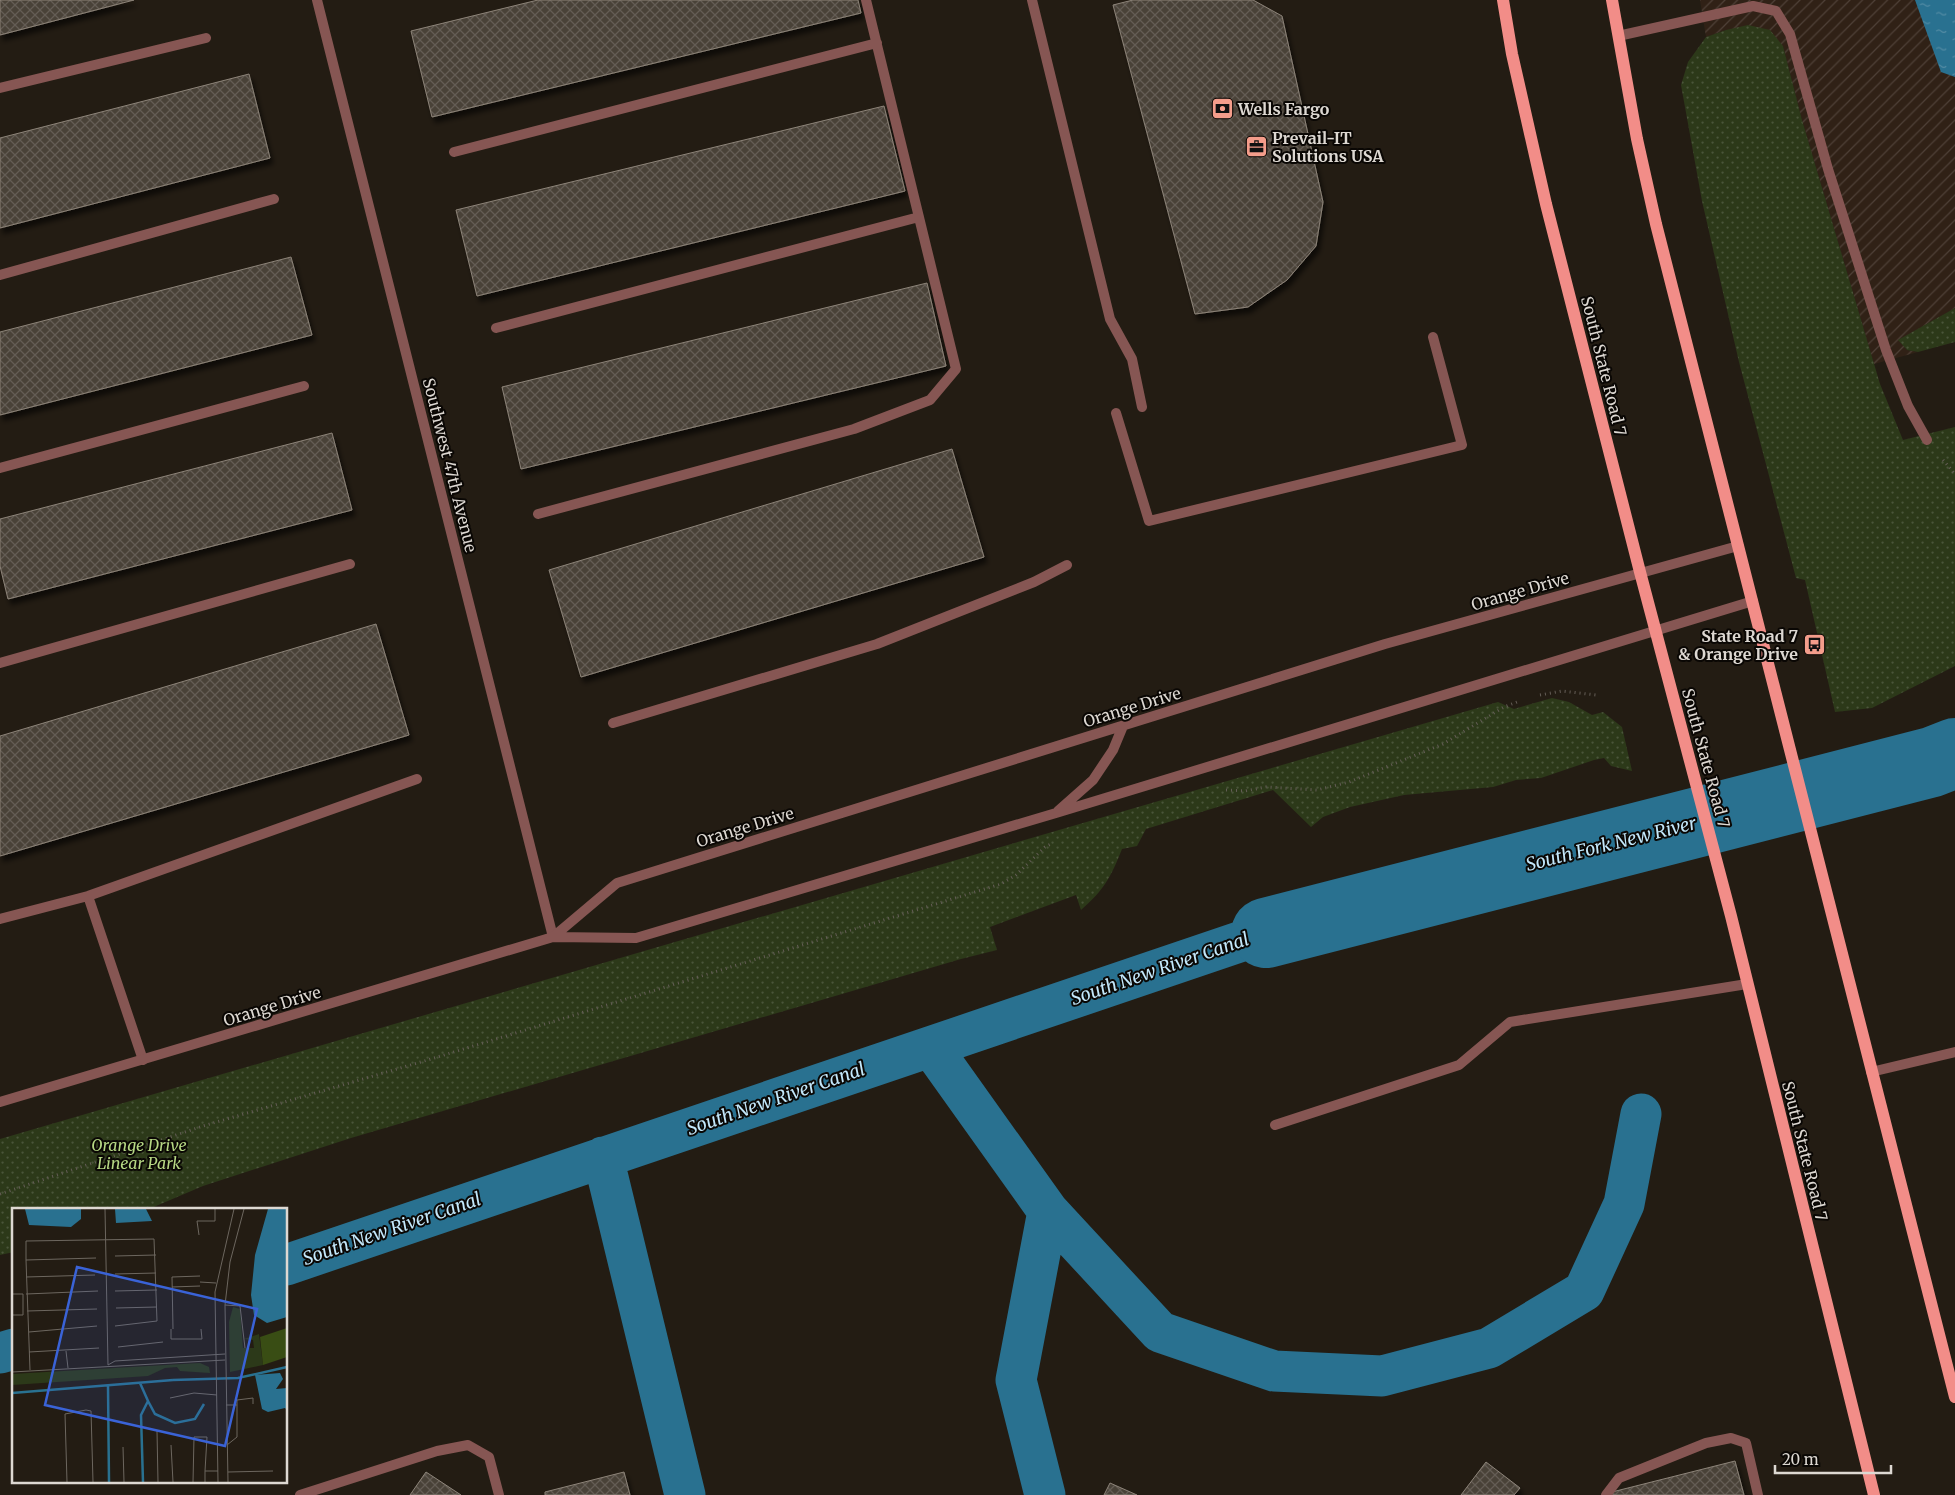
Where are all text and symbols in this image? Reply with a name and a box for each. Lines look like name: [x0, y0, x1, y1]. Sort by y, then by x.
bank icon: Wells Fargo: [1210, 97, 1234, 121]
place label: Wells Fargo: [1237, 99, 1330, 119]
place label: Prevail-IT Solutions USA: [1272, 128, 1384, 166]
office icon: Prevail-IT Solutions USA: [1244, 135, 1268, 159]
street label: South State Road 7: [1577, 294, 1631, 438]
street label: Southwest 47th Avenue: [419, 376, 481, 554]
street label: Orange Drive: [1469, 567, 1571, 615]
place label: State Road 7 & Orange Drive: [1678, 626, 1798, 664]
bus stop icon: State Road 7 & Orange Drive: [1802, 633, 1826, 657]
street label: Orange Drive: [1081, 683, 1183, 731]
street label: South State Road 7: [1678, 686, 1734, 830]
street label: Orange Drive: [694, 803, 796, 851]
water label: South Fork New River: [1523, 811, 1699, 876]
water label: South New River Canal: [1068, 927, 1252, 1010]
street label: Orange Drive: [221, 982, 323, 1030]
water label: South New River Canal: [684, 1057, 868, 1140]
street label: South State Road 7: [1778, 1079, 1832, 1223]
park label: Orange Drive Linear Park: [91, 1135, 187, 1173]
water label: South New River Canal: [300, 1187, 484, 1270]
inset map: [12, 1208, 288, 1482]
scale bar: [1775, 1442, 1891, 1474]
text: 20 m: [1782, 1450, 1819, 1469]

